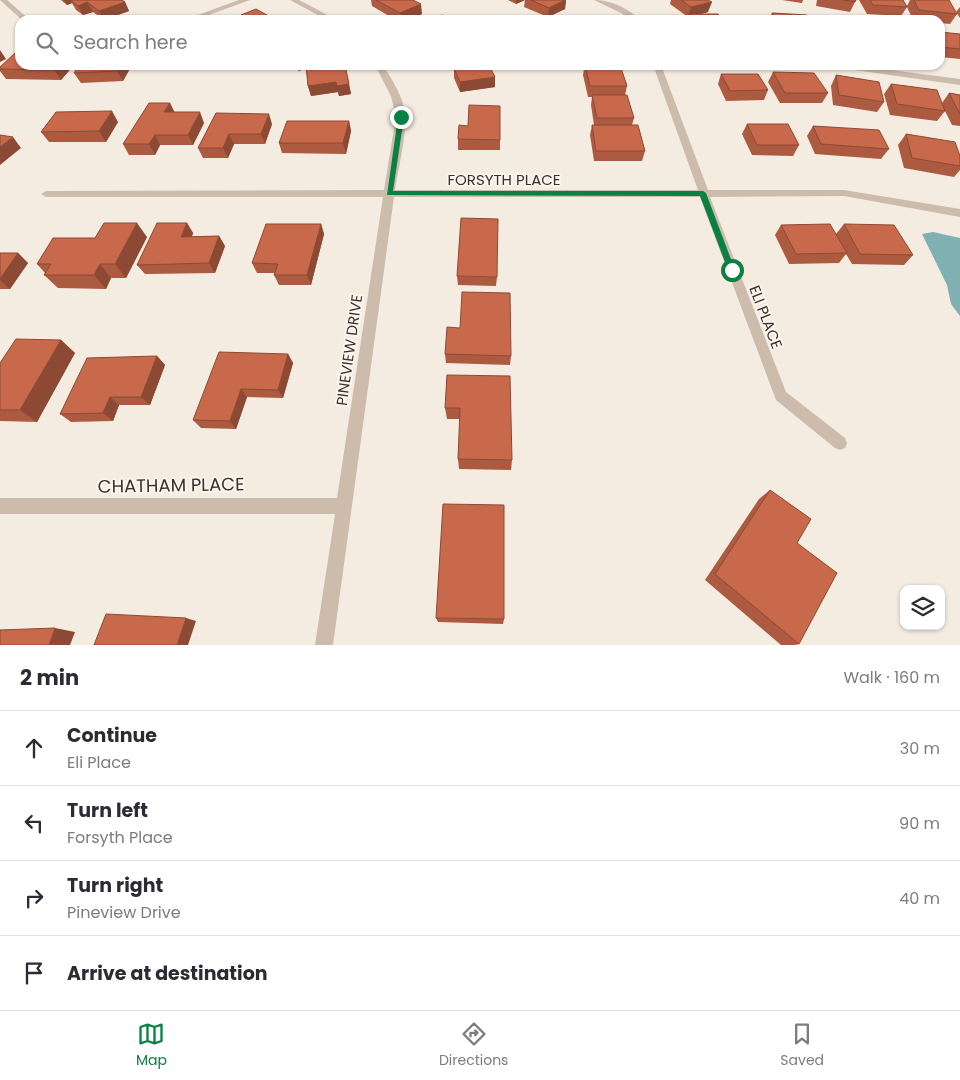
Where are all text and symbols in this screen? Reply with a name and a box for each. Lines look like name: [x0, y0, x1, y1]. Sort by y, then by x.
search box: [15, 15, 945, 70]
icon: search: [33, 29, 61, 57]
text: Search here: [73, 29, 187, 56]
route end: [390, 106, 413, 129]
street label: FORSYTH PLACE: [447, 169, 561, 190]
route start: [721, 259, 744, 282]
street label: ELI PLACE: [744, 282, 788, 352]
street label: PINEVIEW DRIVE: [331, 293, 367, 407]
street label: CHATHAM PLACE: [98, 471, 244, 499]
map controls: [900, 585, 945, 630]
button: layers: [900, 585, 945, 630]
text: 2 min: [20, 663, 79, 692]
text: Walk · 160 m: [843, 666, 940, 689]
text: Continue: [67, 722, 157, 749]
icon: ahead: [20, 734, 48, 762]
text: 30 m: [900, 737, 940, 760]
text: Eli Place: [67, 751, 131, 774]
text: Turn left: [67, 797, 148, 824]
icon: left: [20, 809, 48, 837]
text: 90 m: [899, 812, 940, 835]
text: Forsyth Place: [67, 826, 173, 849]
text: Turn right: [67, 872, 163, 899]
icon: right: [20, 884, 48, 912]
text: 40 m: [899, 887, 940, 910]
text: Pineview Drive: [67, 901, 181, 924]
icon: arrive: [20, 959, 48, 987]
text: Arrive at destination: [67, 960, 268, 987]
tab: Map: [136, 1020, 167, 1071]
tab: Directions: [439, 1020, 508, 1071]
tab: Saved: [780, 1020, 824, 1071]

